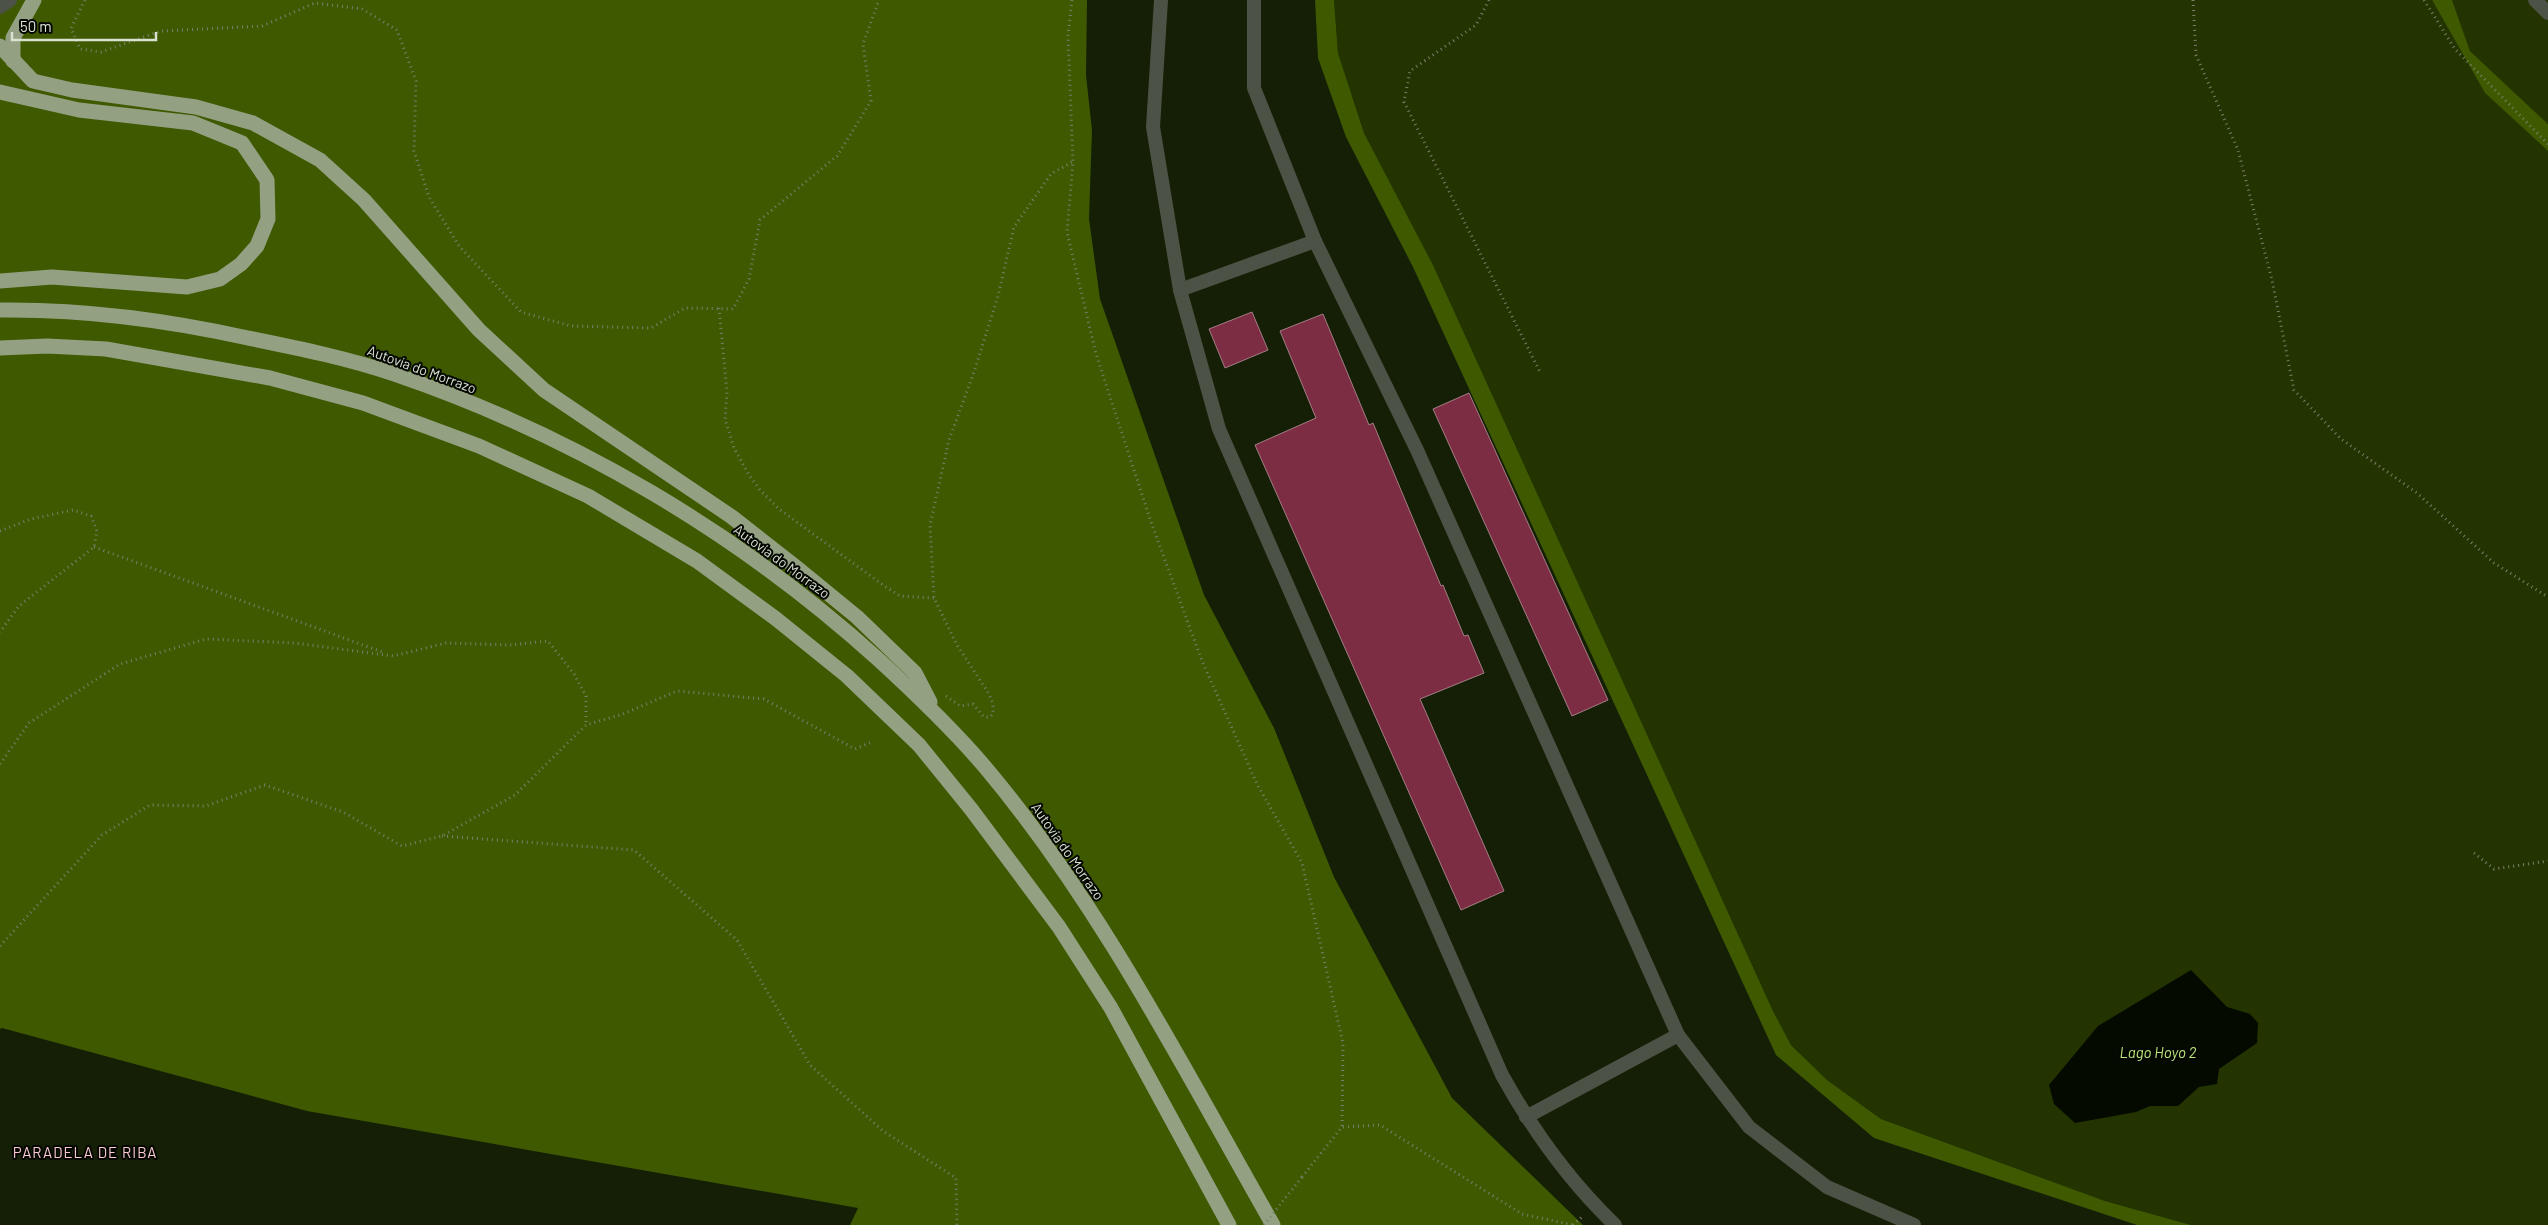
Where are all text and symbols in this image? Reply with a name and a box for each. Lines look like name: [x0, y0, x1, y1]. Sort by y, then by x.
scale bar: [12, 10, 156, 42]
text: 50 m: [20, 17, 52, 35]
street label: Autovía do Morrazo: [365, 341, 479, 397]
street label: Autovía do Morrazo: [731, 520, 833, 602]
street label: Autovía do Morrazo: [1028, 799, 1108, 903]
water label: Lago Hoyo 2: [2119, 1043, 2197, 1061]
district label: PARADELA DE RIBA: [13, 1143, 157, 1161]

